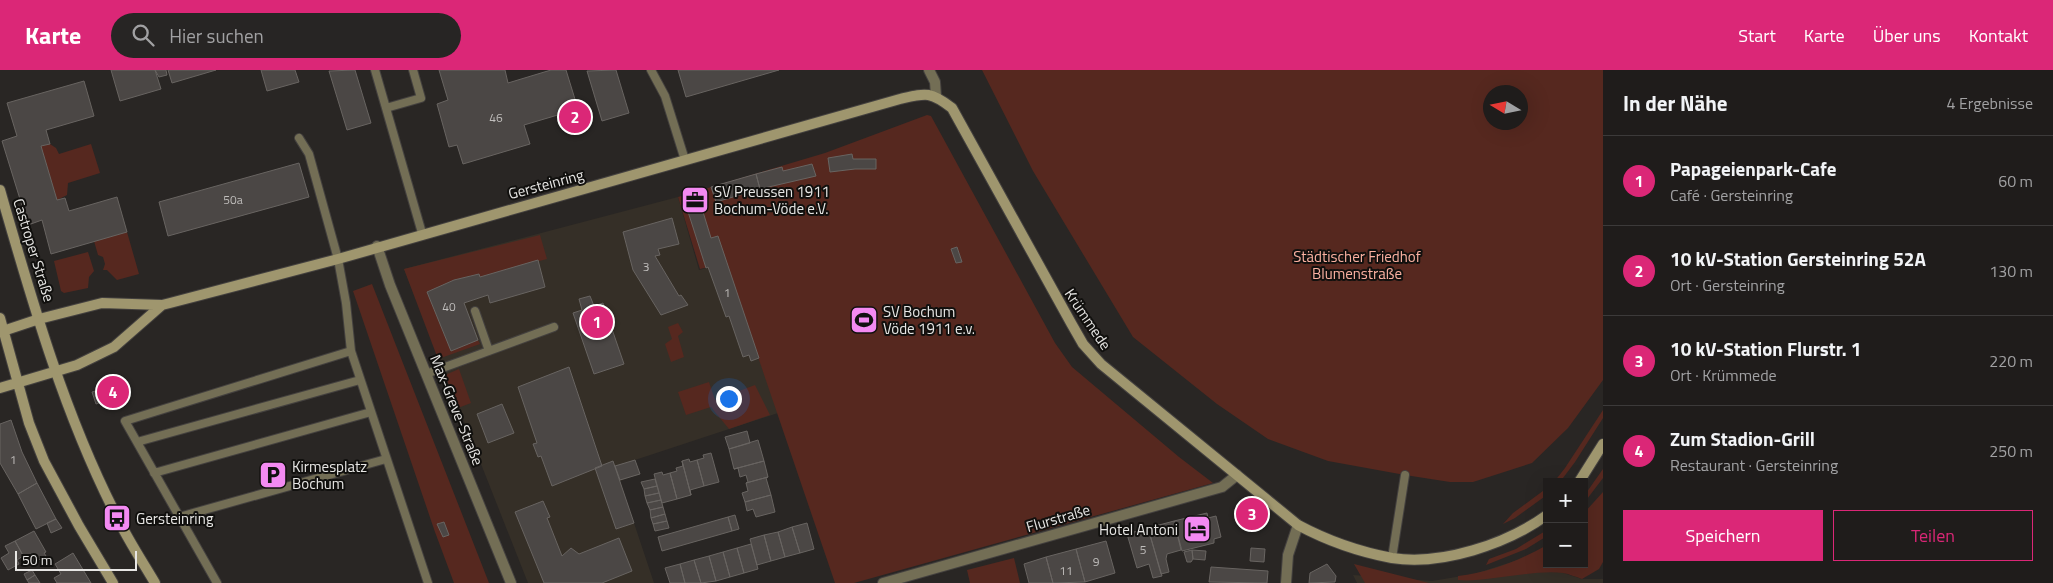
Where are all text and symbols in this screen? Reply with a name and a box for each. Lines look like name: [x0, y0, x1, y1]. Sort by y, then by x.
search box: [111, 13, 461, 58]
text: Karte: [25, 17, 81, 53]
icon: search: [129, 21, 157, 49]
text: Hier suchen: [169, 21, 264, 50]
text: Start: [1738, 22, 1776, 49]
text: Karte: [1804, 22, 1845, 49]
text: Über uns: [1873, 22, 1941, 49]
text: Kontakt: [1969, 22, 2028, 49]
north arrow: [1483, 85, 1528, 130]
text: In der Nähe: [1623, 87, 1728, 119]
text: 4 Ergebnisse: [1946, 91, 2033, 115]
pin: 2: [559, 98, 591, 136]
house number: 46: [489, 108, 503, 127]
text: Papageienpark-Cafe: [1670, 154, 1836, 183]
street label: Gersteinring: [506, 163, 587, 205]
text: 1: [1635, 169, 1643, 193]
text: 60 m: [1998, 169, 2033, 193]
place label: SV Preussen 1911 Bochum-Vöde e.V.: [714, 180, 830, 220]
text: Café · Gersteinring: [1670, 183, 1793, 207]
office icon: SV Preussen 1911 Bochum-Vöde e.V.: [680, 185, 710, 215]
house number: 50a: [223, 190, 243, 209]
street label: Castroper Straße: [7, 195, 61, 305]
text: 10 kV-Station Gersteinring 52A: [1670, 244, 1926, 273]
park label: Städtischer Friedhof Blumenstraße: [1293, 245, 1421, 285]
house number: 3: [643, 257, 649, 276]
text: 2: [1635, 259, 1643, 283]
text: 130 m: [1989, 259, 2033, 283]
text: Ort · Gersteinring: [1670, 273, 1785, 297]
house number: 1: [724, 283, 730, 302]
street label: Krümmede: [1059, 284, 1117, 354]
house number: 40: [442, 297, 456, 316]
place label: SV Bochum Vöde 1911 e.v.: [883, 300, 975, 340]
pin: 1: [581, 303, 613, 341]
sports icon: SV Bochum Vöde 1911 e.v.: [849, 305, 879, 335]
text: 10 kV-Station Flurstr. 1: [1670, 334, 1861, 363]
text: 3: [1635, 349, 1643, 373]
text: 220 m: [1989, 349, 2033, 373]
street label: Max-Greve-Straße: [424, 351, 490, 469]
text: Ort · Krümmede: [1670, 363, 1777, 387]
pin: 4: [97, 373, 129, 411]
your location: [716, 386, 742, 412]
text: Zum Stadion-Grill: [1670, 424, 1815, 453]
text: 4: [1635, 439, 1643, 463]
text: 250 m: [1989, 439, 2033, 463]
house number: 1: [10, 450, 16, 469]
text: Restaurant · Gersteinring: [1670, 453, 1838, 477]
place label: Kirmesplatz Bochum: [292, 455, 367, 495]
parking icon: Kirmesplatz Bochum: [258, 460, 288, 490]
map controls: [1543, 478, 1588, 568]
button: +: [1543, 478, 1588, 523]
pin: 3: [1236, 495, 1268, 533]
street label: Flurstraße: [1023, 498, 1093, 538]
bus stop icon: Gersteinring: [102, 503, 132, 533]
place label: Gersteinring: [136, 507, 214, 530]
button: Speichern: [1623, 510, 1823, 561]
button: Teilen: [1833, 510, 2033, 561]
hotel icon: Hotel Antoni: [1182, 514, 1212, 544]
place label: Hotel Antoni: [1099, 518, 1178, 541]
button: −: [1543, 523, 1588, 568]
house number: 5: [1140, 540, 1147, 559]
scale bar: [15, 548, 138, 571]
text: 50 m: [22, 549, 52, 570]
house number: 9: [1093, 552, 1100, 571]
house number: 11: [1059, 561, 1073, 580]

